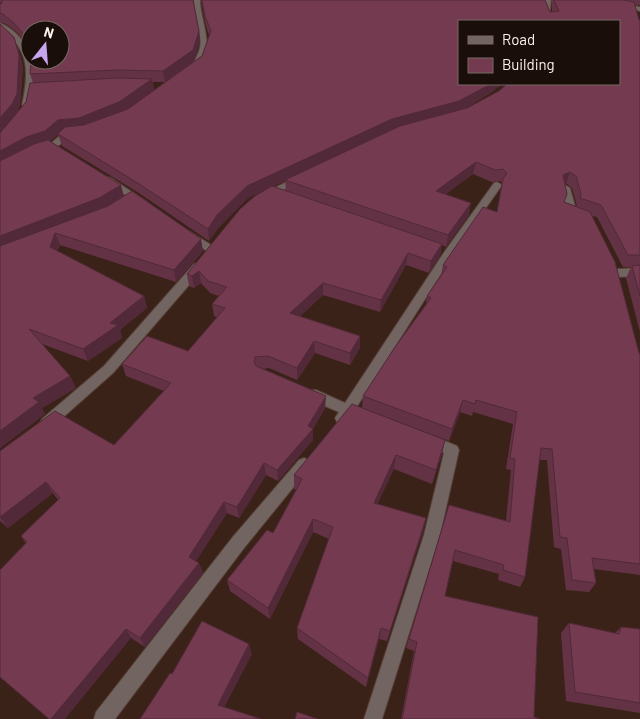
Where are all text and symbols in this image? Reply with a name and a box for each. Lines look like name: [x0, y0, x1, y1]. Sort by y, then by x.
north arrow: [20, 20, 70, 70]
legend: [458, 20, 620, 85]
text: N: [42, 23, 56, 42]
text: Road: [502, 30, 535, 48]
text: Building: [502, 55, 555, 73]

